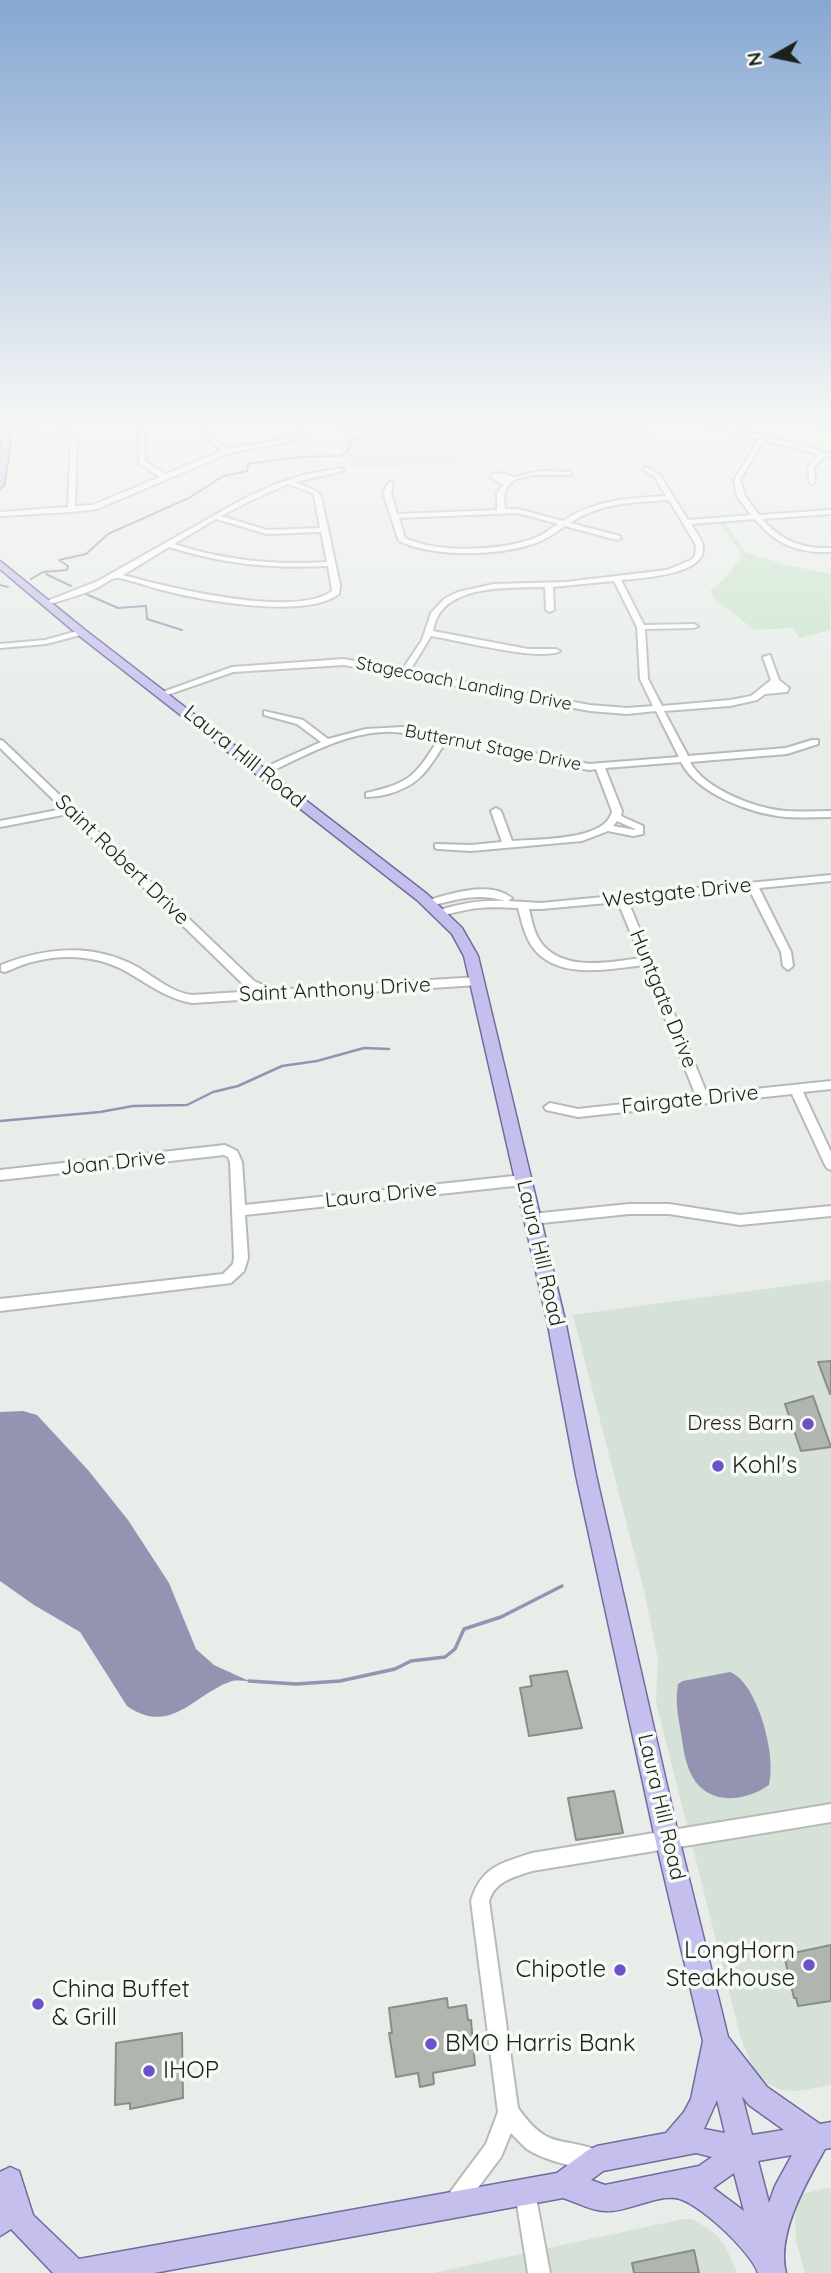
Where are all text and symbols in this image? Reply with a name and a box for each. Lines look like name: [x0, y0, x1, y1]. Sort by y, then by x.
north arrow: [740, 21, 810, 91]
text: N: [741, 51, 767, 68]
street label: Stagecoach Landing Drive: [354, 652, 574, 716]
street label: Laura Hill Road: [178, 700, 310, 814]
street label: Butternut Stage Drive: [403, 720, 583, 776]
street label: Saint Robert Drive: [50, 790, 194, 930]
street label: Westgate Drive: [601, 873, 753, 913]
street label: Huntgate Drive: [624, 926, 702, 1072]
street label: Saint Anthony Drive: [239, 972, 431, 1008]
street label: Fairgate Drive: [620, 1080, 760, 1120]
street label: Joan Drive: [59, 1145, 167, 1181]
street label: Laura Drive: [324, 1177, 438, 1213]
street label: Laura Hill Road: [511, 1178, 569, 1328]
place label: Dress Barn: [687, 1411, 794, 1437]
marker: Dress Barn: [800, 1416, 816, 1432]
place label: Kohl's: [732, 1452, 797, 1480]
marker: Kohl's: [710, 1458, 726, 1474]
street label: Laura Hill Road: [632, 1732, 690, 1882]
place label: LongHorn Steakhouse: [666, 1937, 795, 1993]
place label: Chipotle: [516, 1956, 606, 1984]
marker: LongHorn Steakhouse: [801, 1957, 817, 1973]
marker: Chipotle: [612, 1962, 628, 1978]
place label: China Buffet & Grill: [52, 1976, 190, 2032]
marker: China Buffet & Grill: [30, 1996, 46, 2012]
place label: BMO Harris Bank: [445, 2030, 636, 2058]
marker: BMO Harris Bank: [423, 2036, 439, 2052]
place label: IHOP: [163, 2057, 219, 2085]
marker: IHOP: [141, 2063, 157, 2079]

